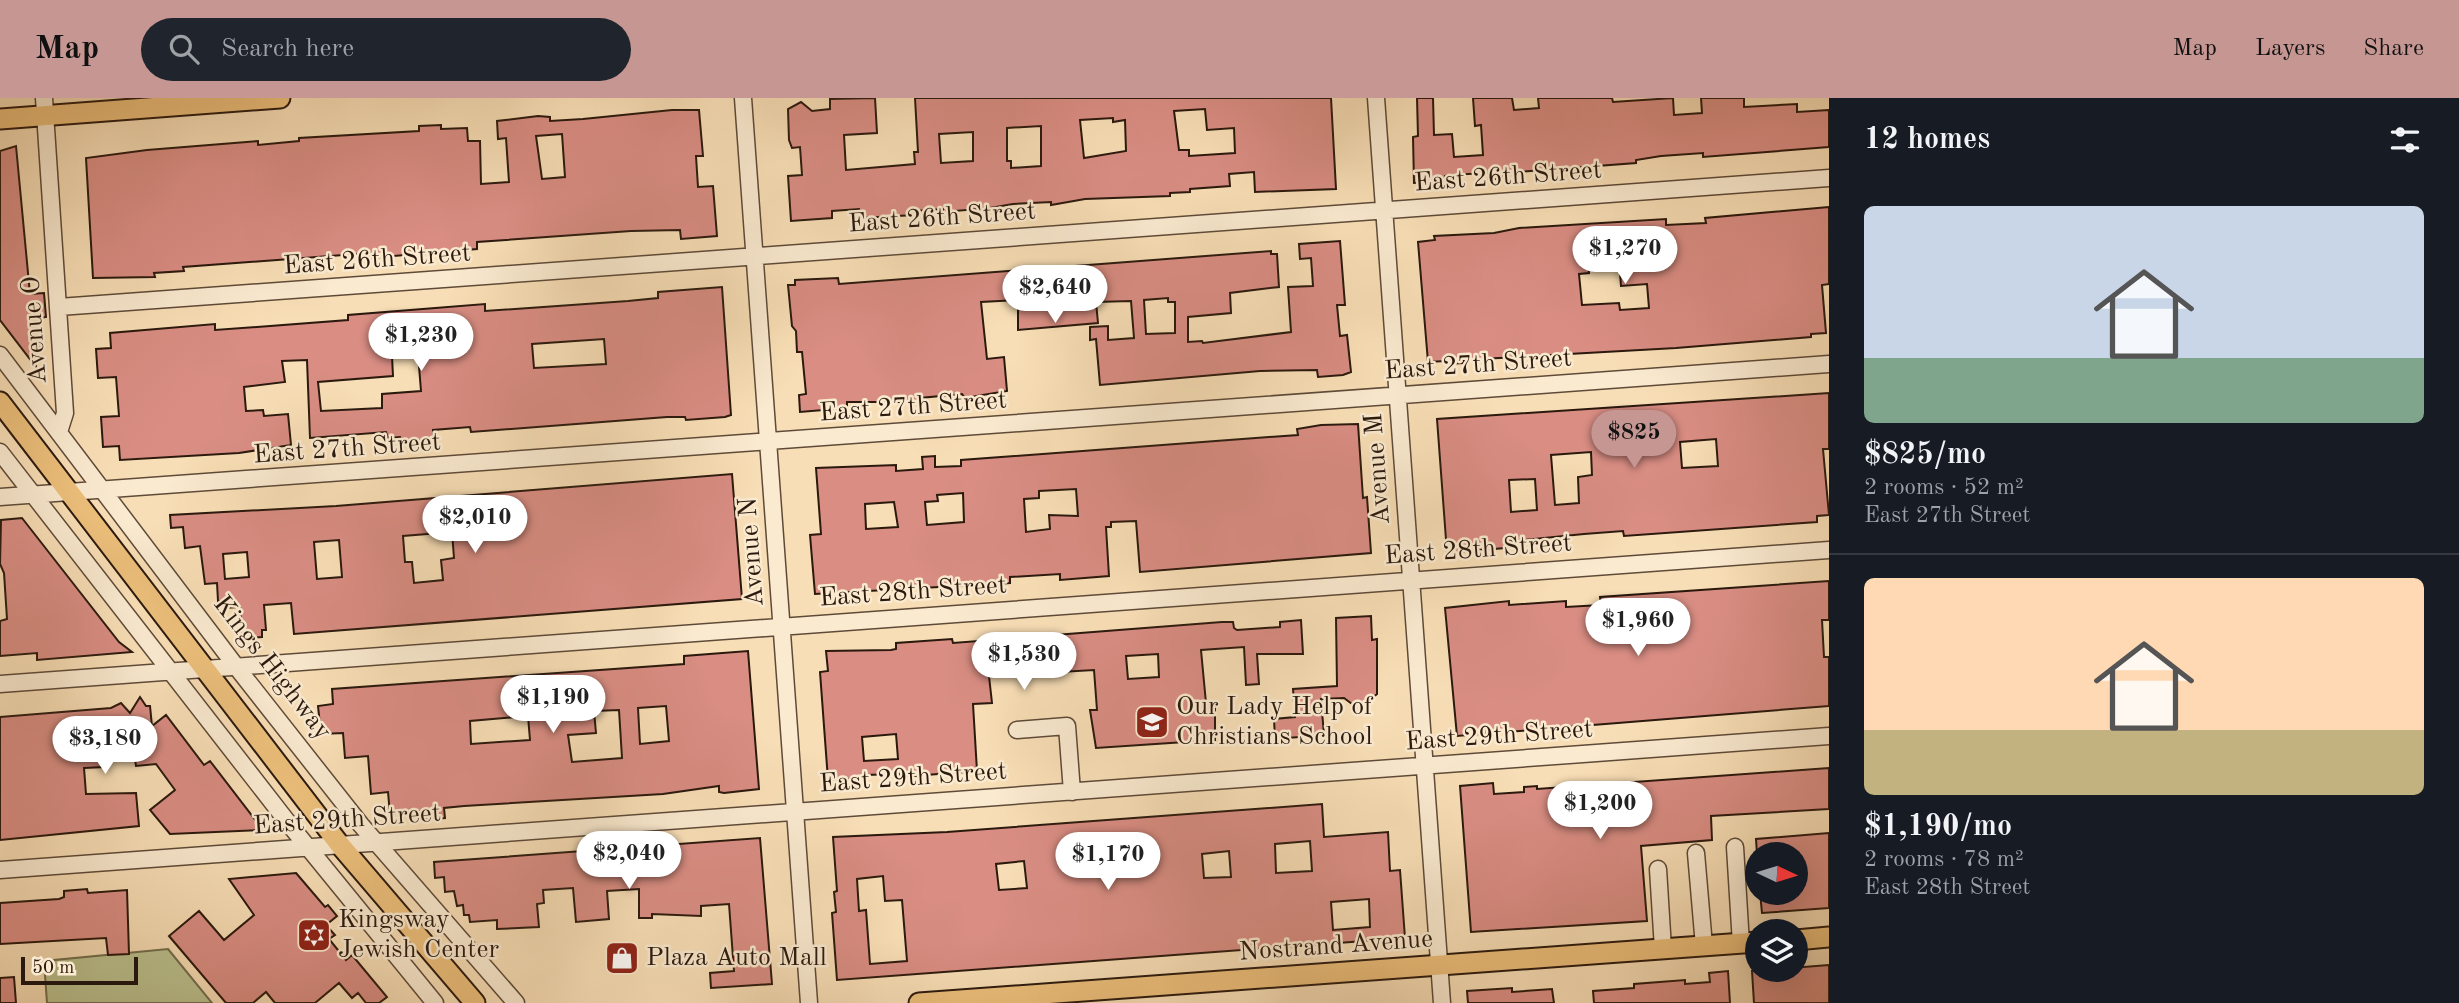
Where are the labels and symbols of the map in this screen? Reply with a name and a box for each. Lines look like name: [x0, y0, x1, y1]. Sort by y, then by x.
street label: East 26th Street: [1413, 157, 1603, 197]
street label: East 26th Street: [847, 198, 1037, 238]
pin: $1,270: [1568, 226, 1682, 286]
street label: East 26th Street: [282, 240, 472, 280]
pin: $2,640: [998, 266, 1112, 325]
street label: Avenue O: [18, 275, 52, 385]
pin: $1,230: [364, 314, 478, 373]
street label: East 27th Street: [1383, 345, 1573, 385]
street label: East 27th Street: [818, 387, 1008, 427]
pin: $825: [1593, 410, 1675, 470]
street label: Avenue M: [1361, 412, 1395, 526]
street label: East 27th Street: [252, 429, 442, 469]
pin: $2,010: [418, 496, 532, 555]
street label: Avenue N: [735, 496, 769, 608]
street label: East 28th Street: [1383, 530, 1573, 570]
street label: East 28th Street: [818, 572, 1008, 612]
street label: Kings Highway: [208, 591, 336, 745]
pin: $1,960: [1581, 598, 1695, 658]
pin: $1,530: [967, 632, 1081, 692]
pin: $1,190: [496, 676, 610, 735]
place label: Our Lady Help of Christians School: [1176, 694, 1374, 750]
school or university icon: Our Lady Help of Christians School: [1133, 703, 1171, 741]
pin: $3,180: [48, 716, 162, 776]
street label: East 29th Street: [1404, 716, 1594, 756]
street label: East 29th Street: [818, 758, 1008, 798]
pin: $1,200: [1543, 782, 1657, 841]
street label: East 29th Street: [252, 800, 442, 840]
pin: $2,040: [572, 832, 686, 891]
pin: $1,170: [1051, 832, 1165, 892]
north arrow: [1745, 842, 1808, 905]
place label: Kingsway Jewish Center: [338, 907, 499, 963]
synagogue icon: Kingsway Jewish Center: [295, 916, 333, 954]
street label: Nostrand Avenue: [1238, 926, 1434, 966]
shop icon: Plaza Auto Mall: [603, 939, 641, 977]
place label: Plaza Auto Mall: [646, 945, 827, 971]
scale bar: [21, 954, 138, 986]

